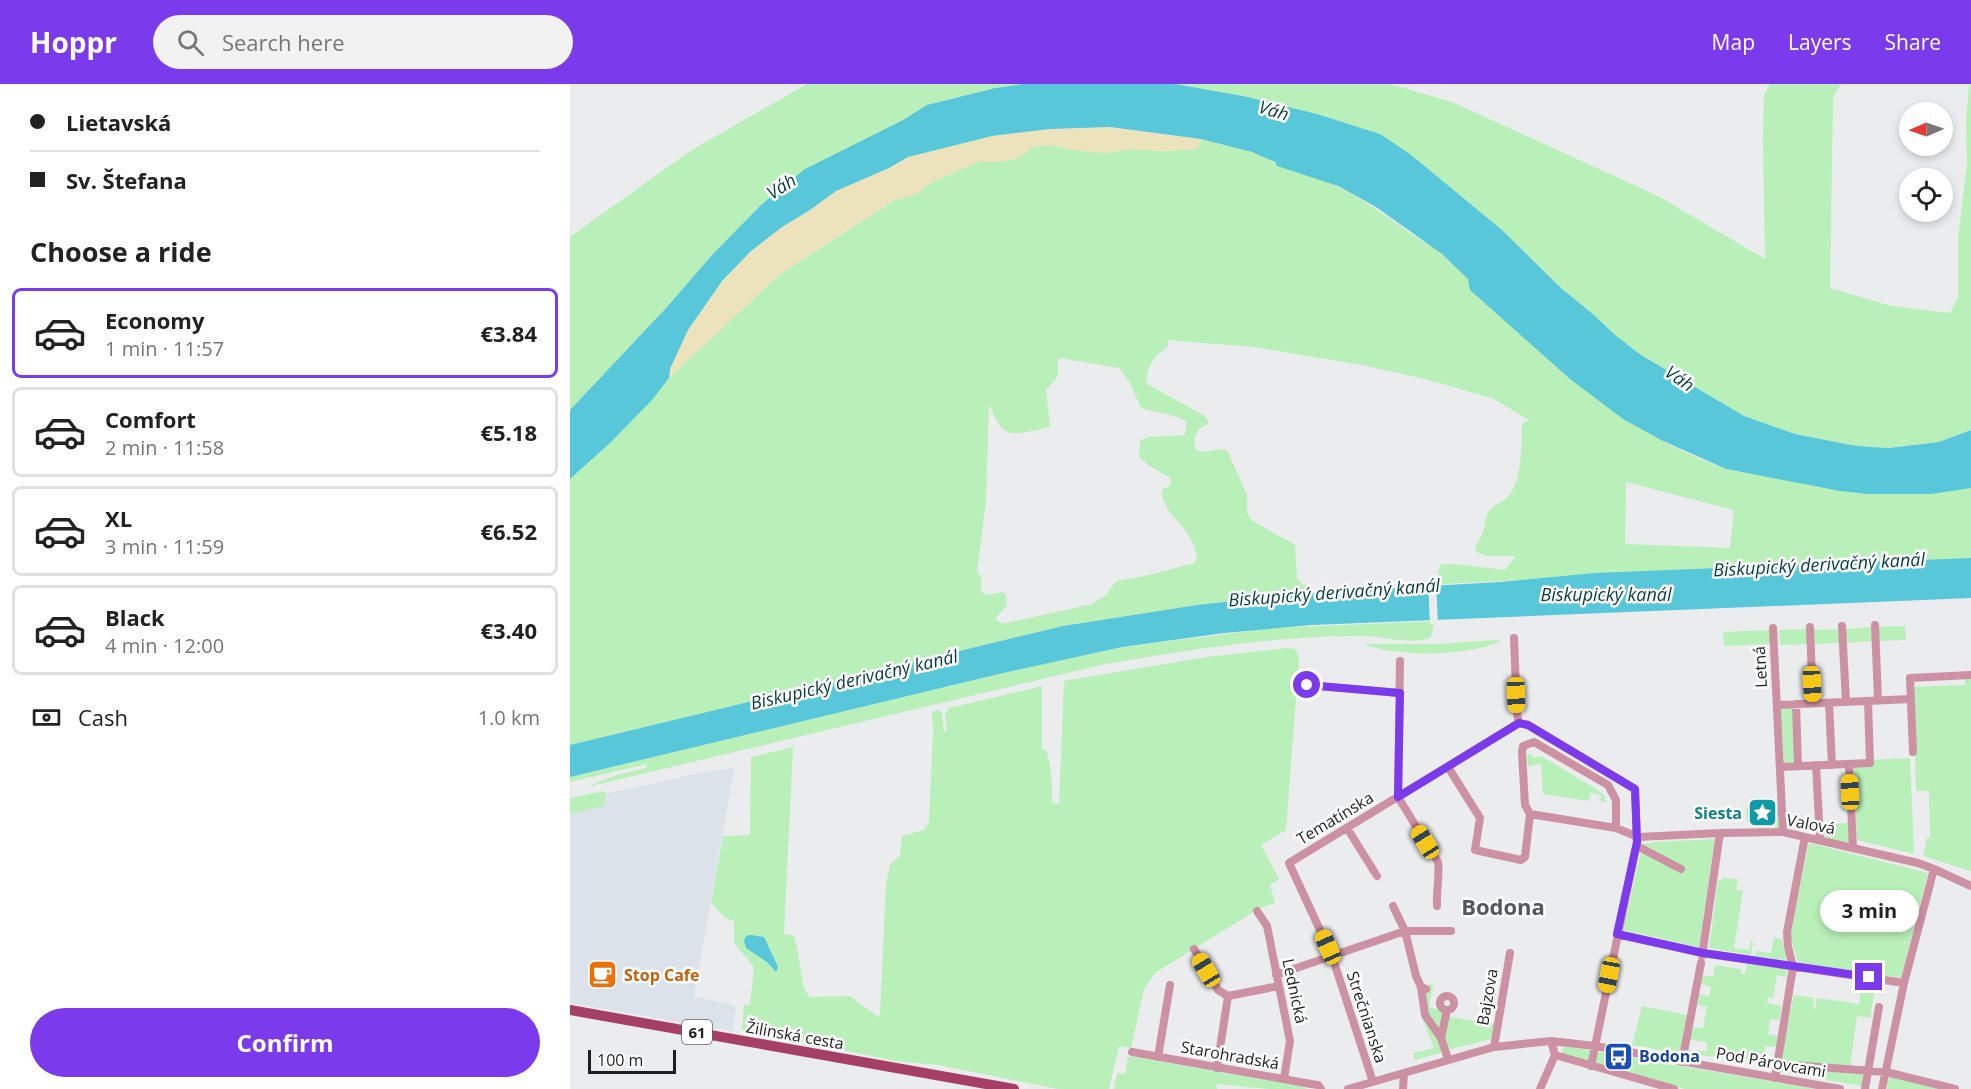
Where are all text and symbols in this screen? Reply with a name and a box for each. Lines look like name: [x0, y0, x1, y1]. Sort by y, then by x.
search box: [153, 15, 573, 69]
text: Hoppr: [30, 23, 117, 61]
icon: search: [174, 26, 207, 59]
text: Search here: [222, 27, 345, 57]
text: Map: [1712, 28, 1755, 56]
text: Layers: [1788, 28, 1852, 56]
text: Share: [1885, 28, 1941, 56]
water label: Váh: [1256, 94, 1292, 126]
north arrow: [1899, 102, 1953, 156]
map controls: [1899, 102, 1953, 222]
text: Lietavská: [66, 107, 171, 137]
text: Sv. Štefana: [66, 165, 187, 195]
water label: Váh: [762, 168, 800, 204]
button: locate: [1899, 168, 1953, 222]
text: Choose a ride: [30, 233, 212, 270]
text: Economy: [105, 305, 204, 335]
icon: car: [33, 306, 87, 360]
text: €3.84: [480, 318, 537, 348]
text: 1 min · 11:57: [105, 335, 224, 362]
water label: Váh: [1661, 359, 1699, 397]
text: Comfort: [105, 404, 196, 434]
icon: car: [33, 405, 87, 459]
text: €5.18: [480, 417, 537, 447]
text: 2 min · 11:58: [105, 434, 224, 461]
text: XL: [105, 503, 132, 533]
icon: car: [33, 504, 87, 558]
text: €6.52: [480, 516, 537, 546]
text: 3 min · 11:59: [105, 533, 224, 560]
water label: Biskupický derivačný kanál: [1712, 546, 1926, 582]
water label: Biskupický derivačný kanál: [1227, 573, 1441, 611]
water label: Biskupický kanál: [1540, 582, 1672, 606]
text: Black: [105, 602, 165, 632]
icon: car: [33, 603, 87, 657]
text: €3.40: [480, 615, 537, 645]
text: 4 min · 12:00: [105, 632, 224, 659]
water label: Biskupický derivačný kanál: [748, 643, 961, 715]
street label: Letná: [1748, 646, 1772, 688]
car: [1802, 666, 1822, 702]
route start: [1293, 671, 1320, 698]
car: [1506, 677, 1526, 713]
icon: cash: [30, 701, 63, 734]
text: Cash: [78, 702, 128, 732]
text: 1.0 km: [478, 704, 540, 731]
car: [1840, 774, 1860, 810]
street label: Tematínska: [1292, 786, 1378, 850]
place icon: Siesta: [1747, 797, 1779, 829]
place label: Siesta: [1694, 802, 1742, 824]
street label: Valová: [1785, 809, 1837, 839]
car: [1408, 822, 1442, 862]
callout: 3 min: [1820, 890, 1918, 932]
district label: Bodona: [1461, 891, 1545, 921]
text: 3 min: [1842, 897, 1897, 924]
car: [1312, 927, 1344, 967]
car: [1189, 950, 1223, 990]
street label: Lednická: [1277, 956, 1313, 1026]
car: [1597, 956, 1621, 994]
cafe icon: Stop Cafe: [587, 959, 619, 991]
route end: [1855, 963, 1882, 990]
place label: Stop Cafe: [624, 964, 699, 986]
street label: Bajzova: [1471, 967, 1503, 1027]
street label: Strečnianska: [1342, 968, 1392, 1066]
button: Confirm: [30, 1008, 540, 1077]
street label: Žilinská cesta: [744, 1016, 846, 1054]
road number: 61: [682, 1020, 712, 1044]
street label: Starohradská: [1179, 1036, 1281, 1074]
bus stop icon: Bodona: [1602, 1040, 1634, 1072]
street label: Pod Párovcami: [1714, 1042, 1828, 1082]
place label: Bodona: [1639, 1045, 1700, 1067]
scale bar: [588, 1047, 676, 1074]
text: 100 m: [597, 1049, 643, 1071]

